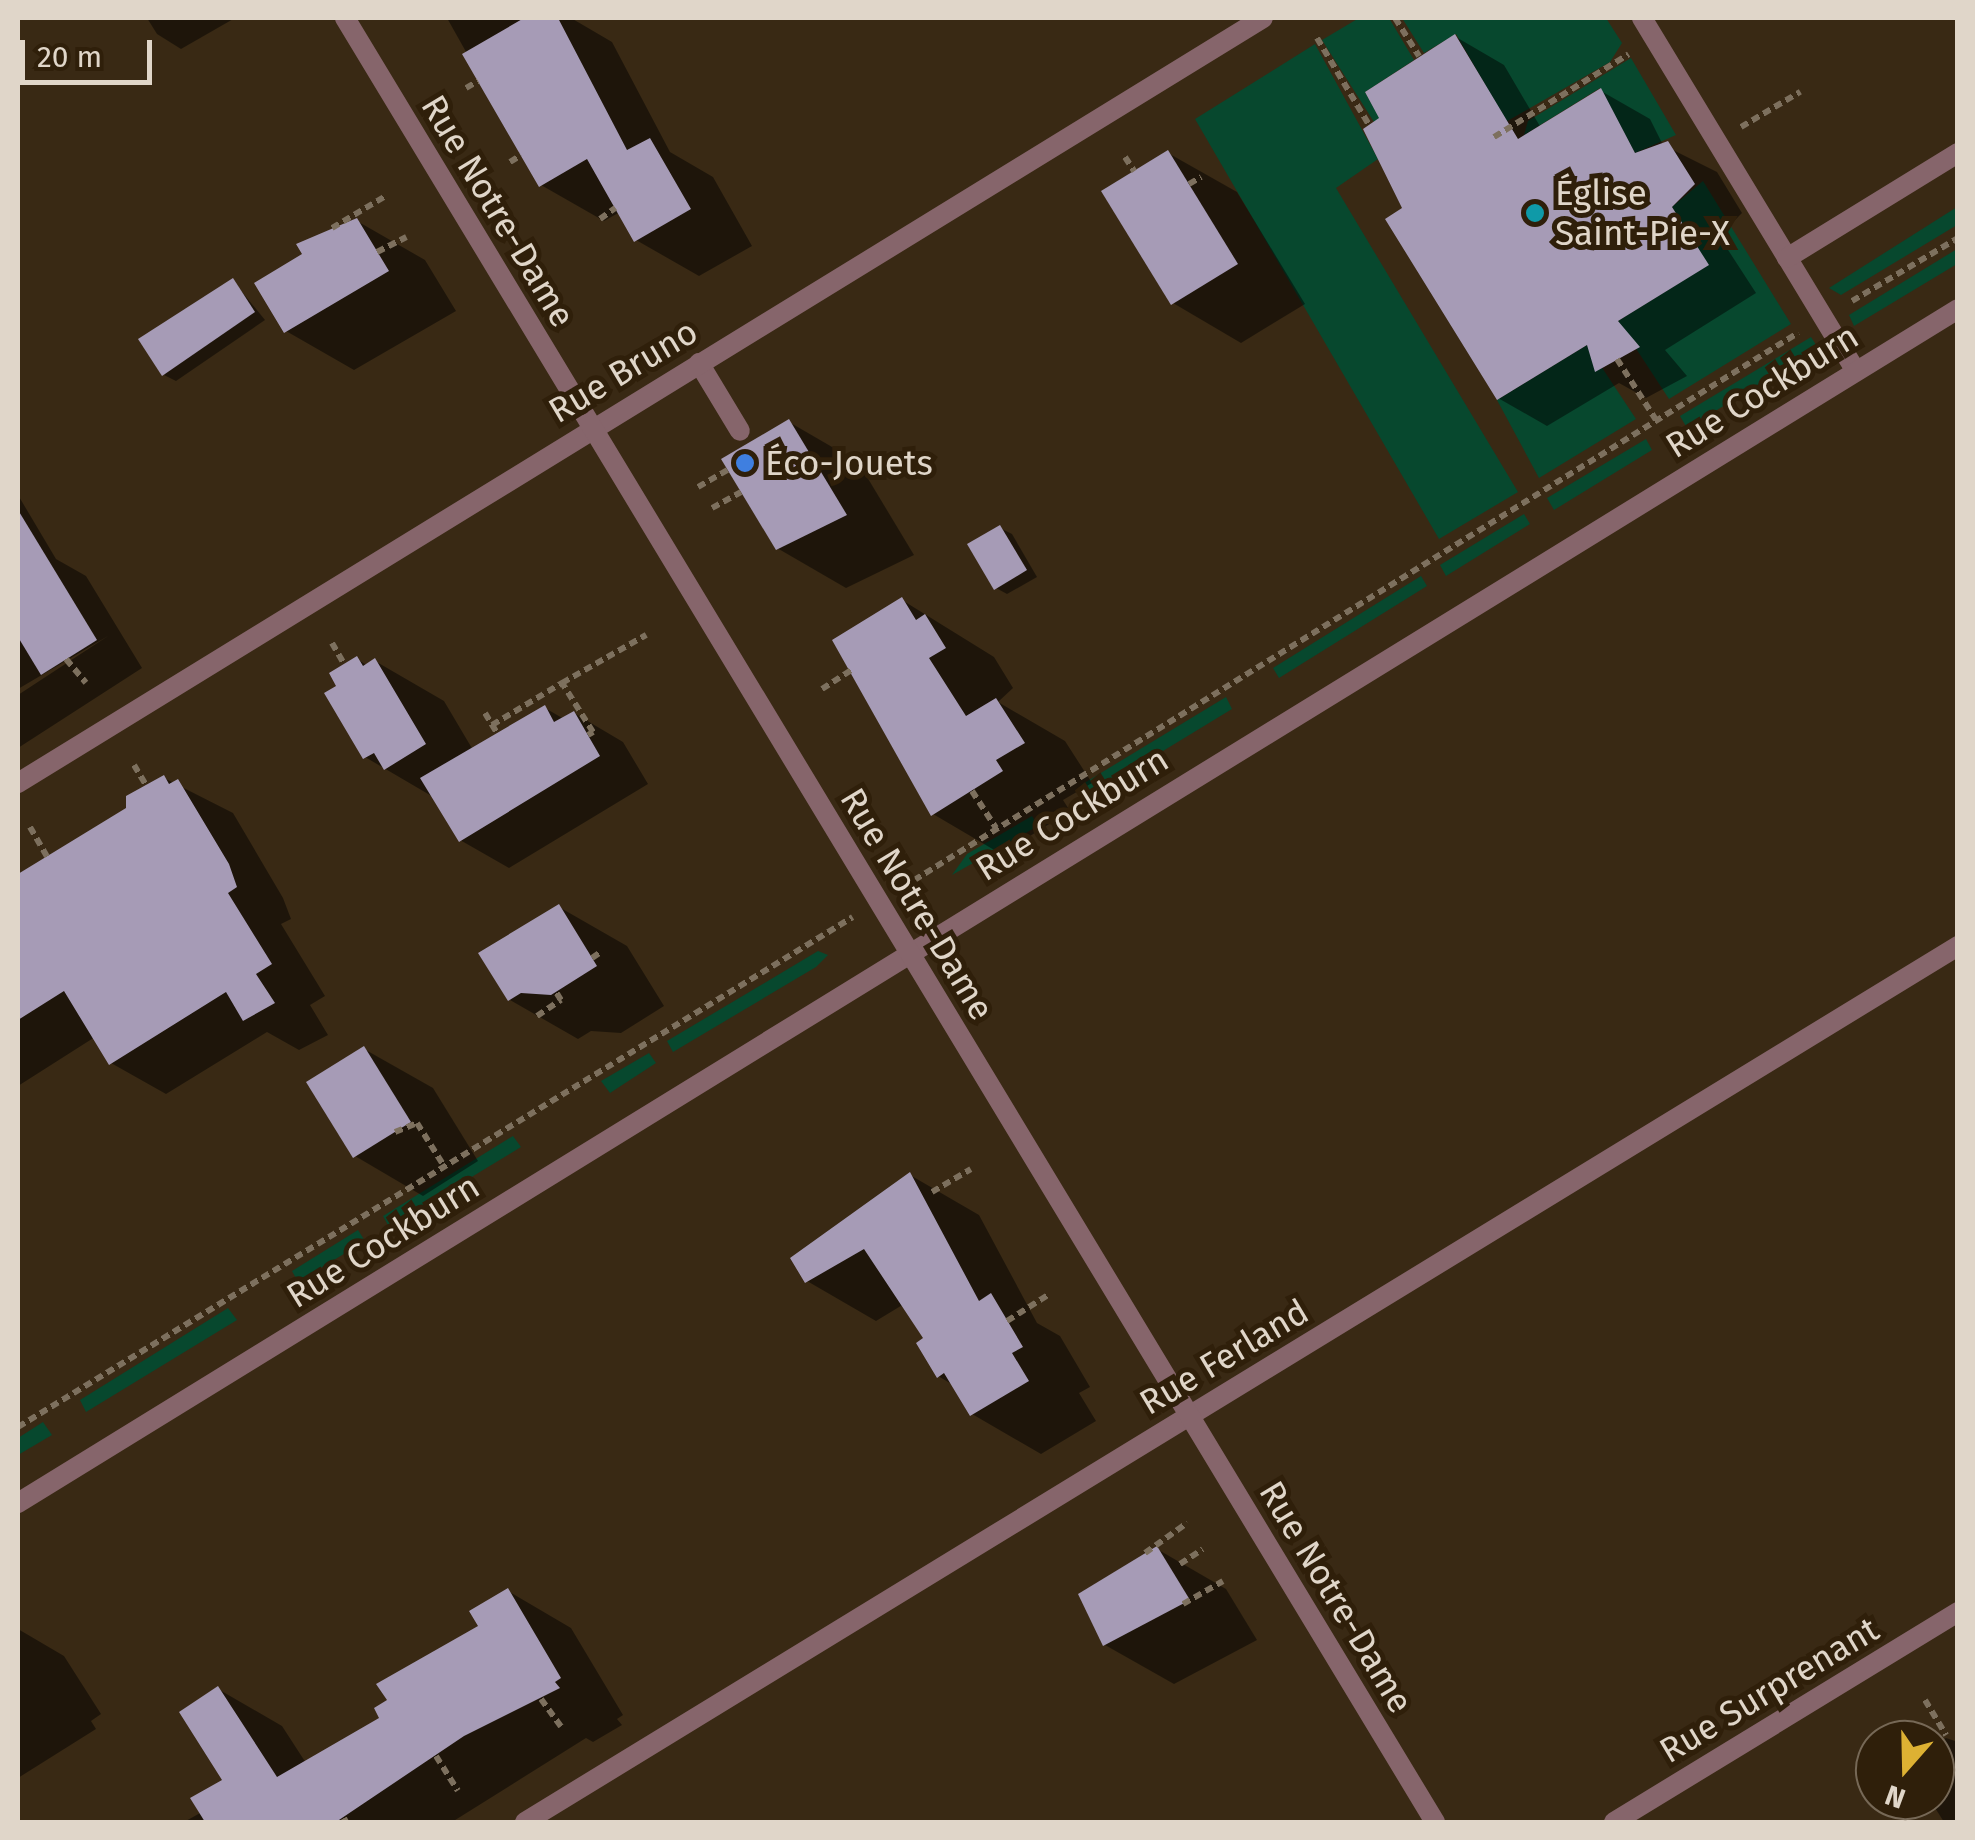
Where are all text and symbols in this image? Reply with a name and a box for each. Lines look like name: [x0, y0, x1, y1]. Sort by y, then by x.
scale bar: [25, 20, 158, 82]
text: 20 m: [37, 39, 102, 75]
street label: Rue Notre-Dame: [412, 88, 584, 334]
place label: Église Saint-Pie-X: [1555, 172, 1730, 254]
marker: Église Saint-Pie-X: [1524, 202, 1546, 224]
street label: Rue Bruno: [541, 310, 705, 432]
street label: Rue Cockburn: [1658, 315, 1866, 467]
place label: Éco-Jouets: [765, 442, 933, 484]
marker: Éco-Jouets: [734, 452, 756, 474]
street label: Rue Cockburn: [968, 738, 1176, 890]
street label: Rue Notre-Dame: [831, 781, 1003, 1027]
street label: Rue Cockburn: [279, 1165, 487, 1317]
street label: Rue Ferland: [1132, 1290, 1316, 1424]
street label: Rue Notre-Dame: [1250, 1474, 1422, 1720]
street label: Rue Surprenant: [1652, 1608, 1886, 1772]
north arrow: [1855, 1720, 1955, 1820]
text: N: [1881, 1778, 1910, 1815]

